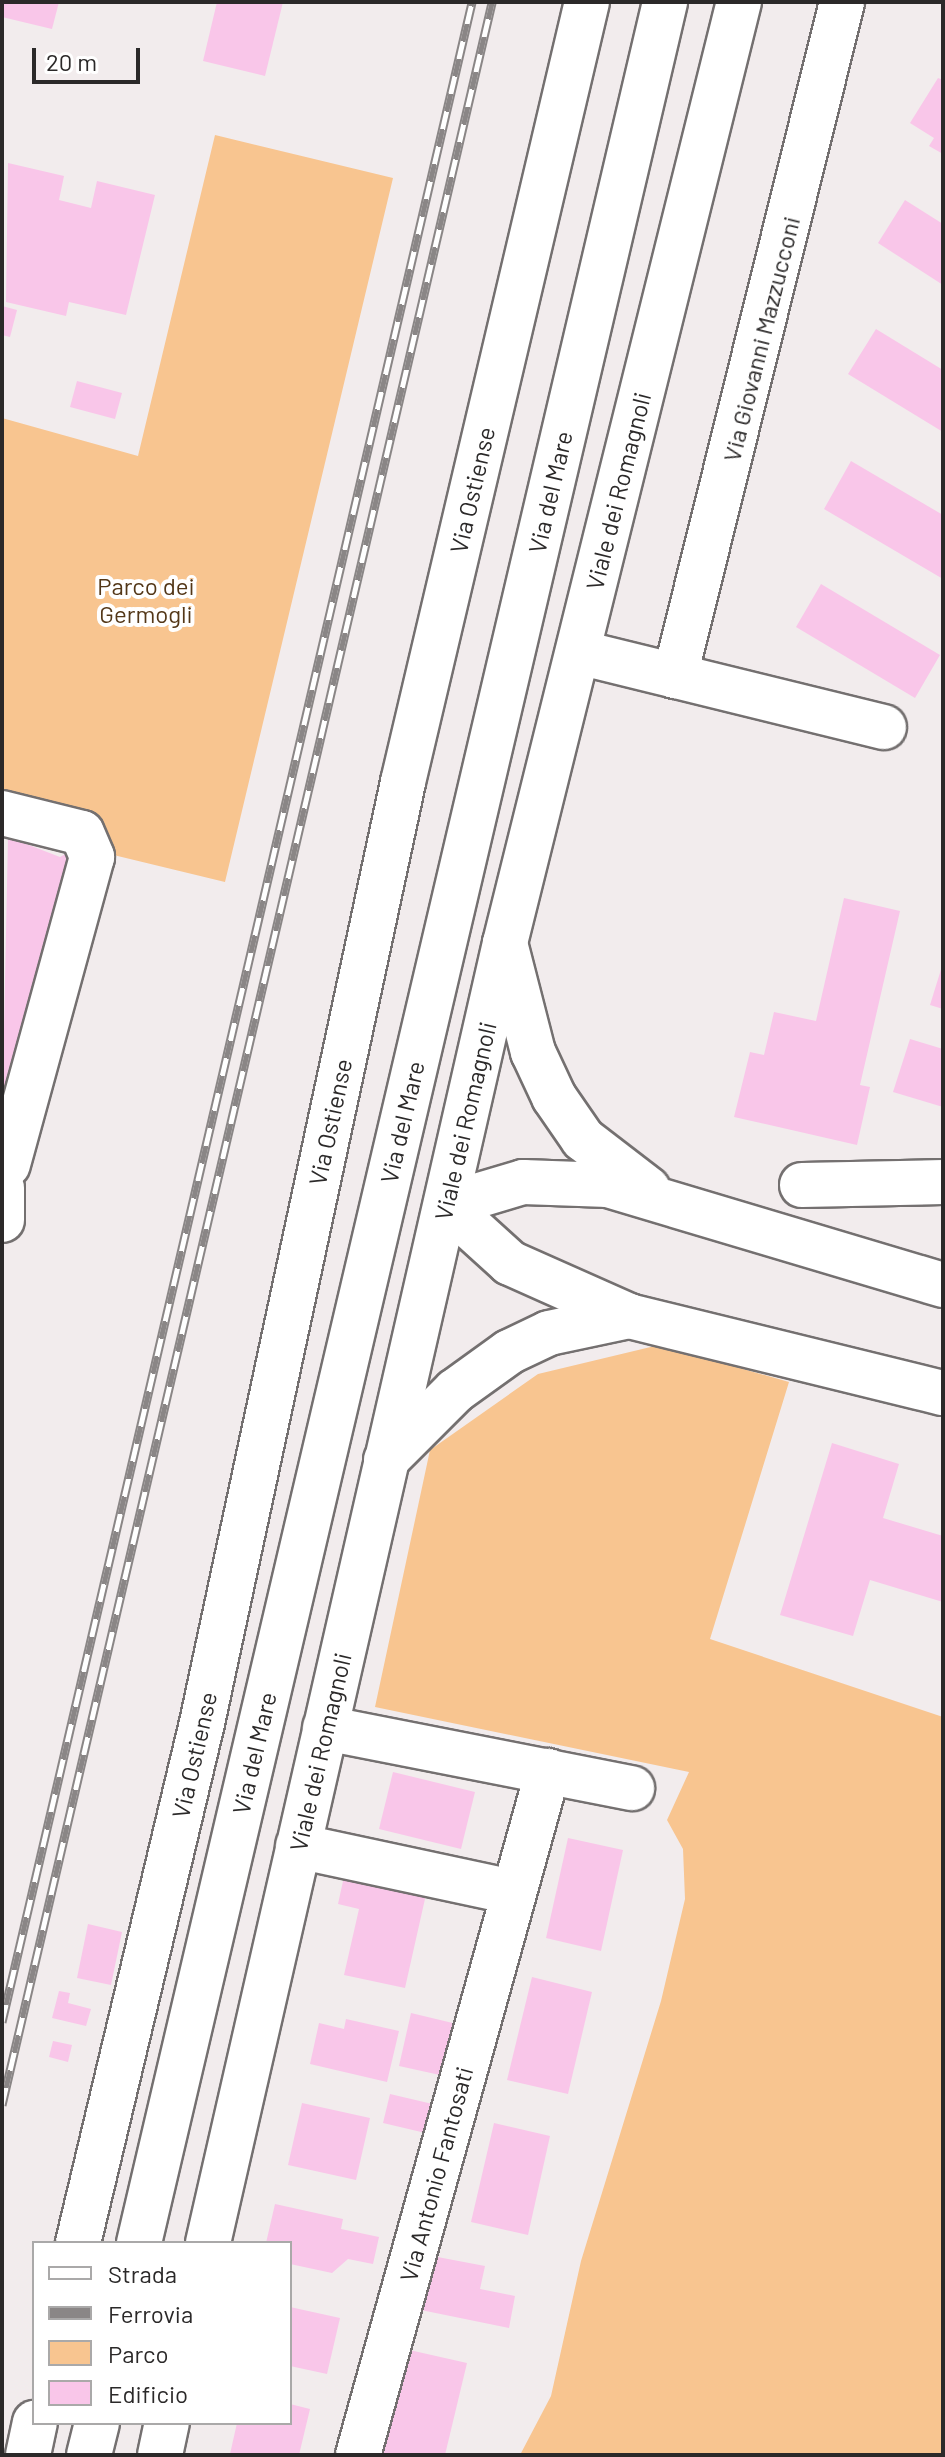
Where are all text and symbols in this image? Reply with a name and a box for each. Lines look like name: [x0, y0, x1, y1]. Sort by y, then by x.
scale bar: [36, 32, 144, 82]
text: 20 m: [46, 47, 97, 76]
street label: Via Giovanni Mazzucconi: [717, 213, 805, 465]
street label: Viale dei Romagnoli: [580, 389, 656, 593]
street label: Via Ostiense: [443, 424, 501, 556]
street label: Via del Mare: [522, 428, 578, 556]
park label: Parco dei Germogli: [97, 572, 195, 628]
street label: Viale dei Romagnoli: [428, 1019, 502, 1223]
street label: Via Ostiense: [303, 1056, 357, 1188]
street label: Via del Mare: [374, 1058, 430, 1186]
street label: Viale dei Romagnoli: [283, 1650, 357, 1854]
street label: Via Ostiense: [165, 1689, 223, 1821]
street label: Via del Mare: [226, 1689, 282, 1817]
street label: Via Antonio Fantosati: [393, 2063, 479, 2285]
legend: [32, 2241, 292, 2425]
text: Strada: [108, 2259, 177, 2288]
text: Ferrovia: [108, 2299, 193, 2328]
text: Parco: [108, 2339, 169, 2368]
text: Edificio: [108, 2379, 188, 2408]

